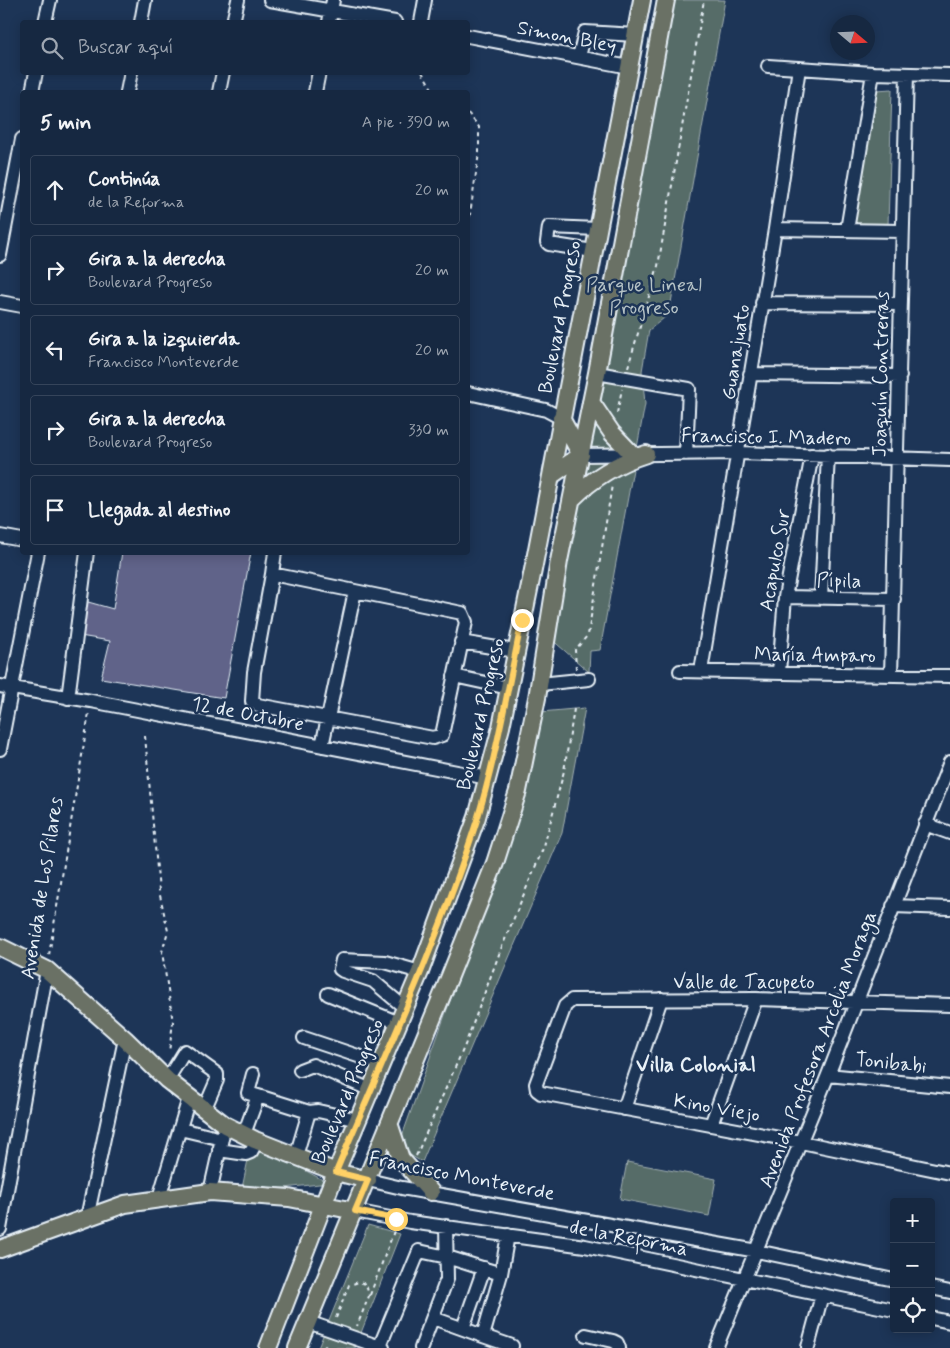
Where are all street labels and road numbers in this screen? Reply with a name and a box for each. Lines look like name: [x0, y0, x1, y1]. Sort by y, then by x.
street label: Simon Bley: [515, 15, 619, 60]
street label: Boulevard Progreso: [532, 238, 589, 396]
street label: Joaquín Contreras: [867, 291, 896, 457]
street label: Guanajuato: [716, 302, 757, 402]
street label: Francisco I. Madero: [681, 423, 851, 452]
street label: Acapulco Sur: [753, 506, 798, 613]
street label: Pípila: [816, 568, 862, 595]
street label: Boulevard Progreso: [451, 636, 512, 793]
street label: María Amparo: [754, 641, 876, 670]
street label: 12 de Octubre: [189, 690, 306, 739]
street label: Avenida de Los Pilares: [15, 795, 70, 981]
street label: Avenida Profesora Arcelia Moraga: [753, 907, 885, 1192]
street label: Valle de Tacupeto: [673, 969, 815, 996]
street label: Boulevard Progreso: [306, 1015, 391, 1168]
street label: Tonibabi: [854, 1046, 928, 1081]
street label: Kino Viejo: [671, 1088, 762, 1129]
street label: Francisco Monteverde: [366, 1145, 557, 1208]
street label: de la Reforma: [567, 1214, 690, 1265]

